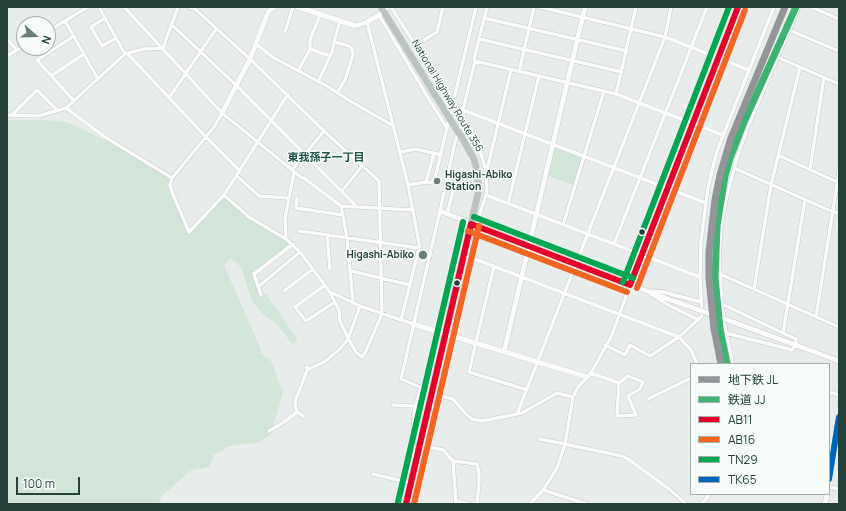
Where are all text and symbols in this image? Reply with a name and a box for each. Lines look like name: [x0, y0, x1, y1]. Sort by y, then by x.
north arrow: [16, 16, 56, 56]
text: N: [38, 34, 55, 46]
street label: National Highway Route 356: [409, 38, 485, 154]
district label: 東我孫子一丁目: [288, 151, 364, 165]
place label: Higashi-Abiko Station: [445, 169, 513, 192]
marker: Higashi-Abiko Station: [432, 176, 442, 186]
unlabelled marker: [637, 227, 647, 237]
place label: Higashi-Abiko: [346, 249, 414, 261]
marker: Higashi-Abiko: [417, 249, 429, 261]
unlabelled marker: [452, 278, 462, 288]
legend: [690, 363, 830, 495]
text: 地下鉄 JL: [728, 371, 778, 388]
text: 鉄道 JJ: [728, 391, 766, 408]
text: AB11: [728, 411, 752, 428]
text: AB16: [728, 431, 755, 448]
text: TN29: [728, 451, 758, 468]
scale bar: [18, 469, 82, 495]
text: TK65: [728, 471, 757, 488]
text: 100 m: [23, 475, 55, 492]

